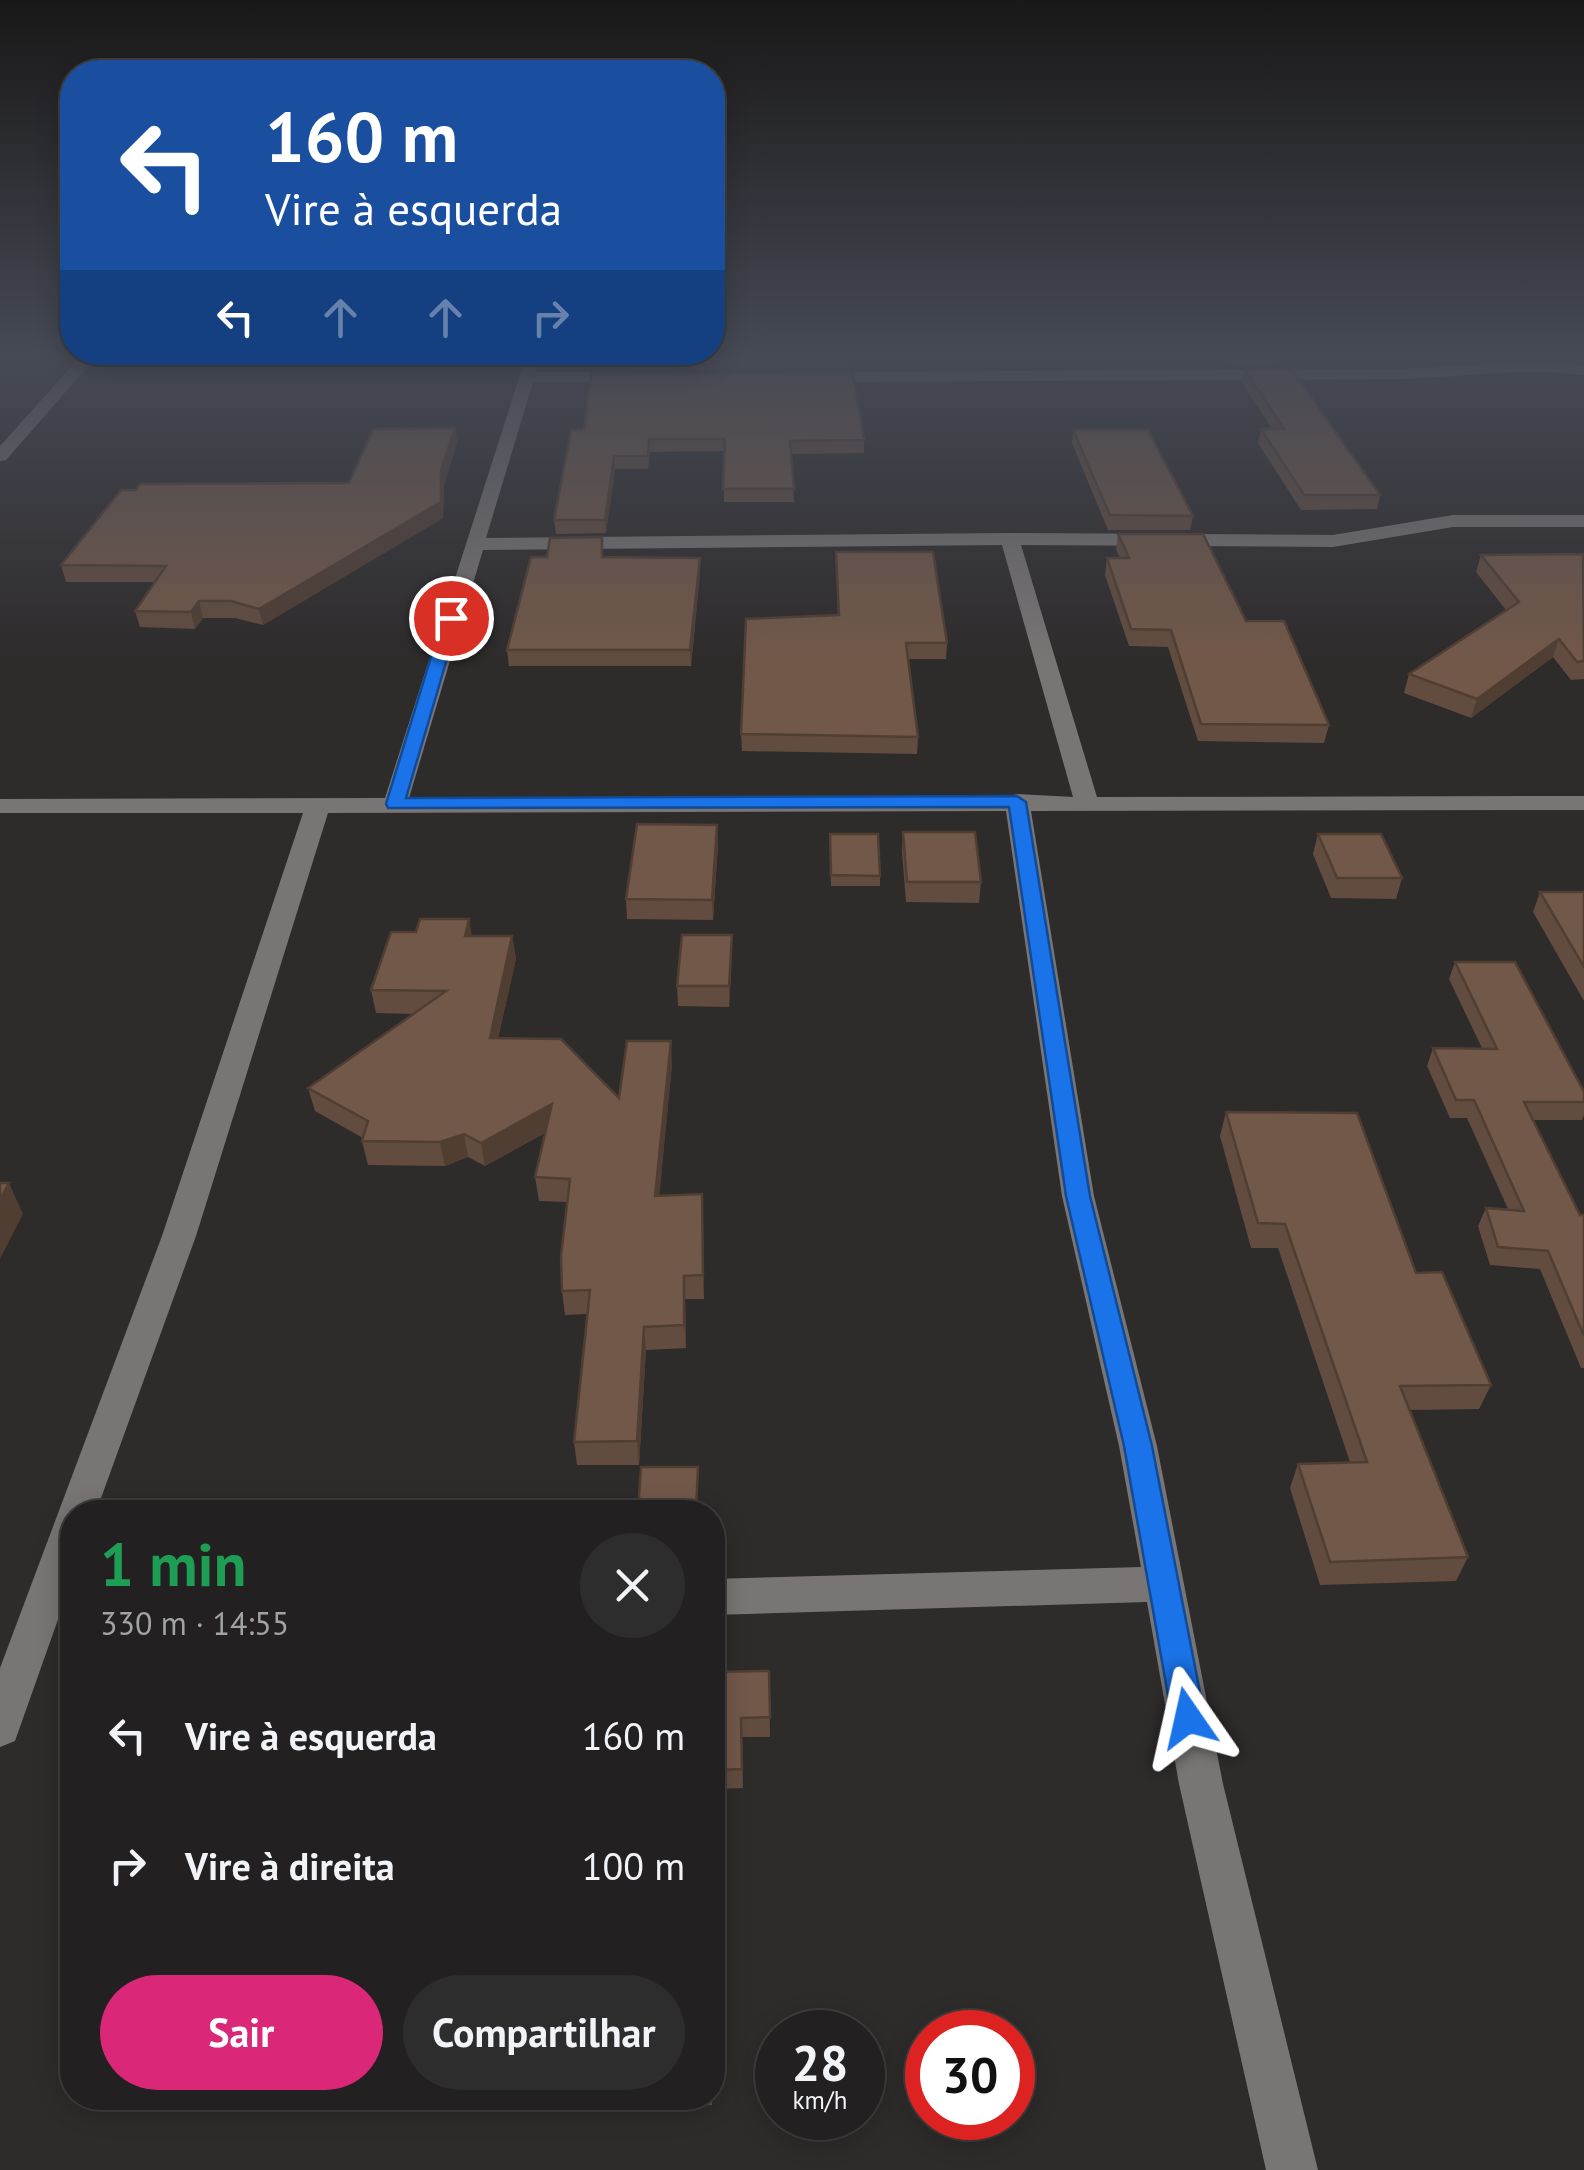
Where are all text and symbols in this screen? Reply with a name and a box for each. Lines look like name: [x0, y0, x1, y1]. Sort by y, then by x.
text: 160 m: [265, 91, 458, 181]
icon: left: [100, 100, 230, 230]
text: Vire à esquerda: [265, 179, 562, 237]
icon: left: [208, 290, 263, 345]
icon: ahead: [313, 290, 368, 345]
icon: ahead: [418, 290, 473, 345]
icon: right: [523, 290, 578, 345]
pin: [409, 576, 494, 661]
icon: arrive: [424, 591, 479, 646]
text: 1 min: [100, 1525, 246, 1603]
button: close: [580, 1533, 685, 1638]
text: 330 m · 14:55: [100, 1602, 289, 1644]
position arrow: [1136, 1666, 1240, 1770]
icon: left: [100, 1708, 155, 1763]
text: Vire à esquerda: [185, 1711, 437, 1760]
text: 160 m: [582, 1711, 685, 1760]
icon: right: [100, 1838, 155, 1893]
text: Vire à direita: [185, 1841, 395, 1890]
text: 100 m: [582, 1841, 685, 1890]
button: Sair: [100, 1975, 383, 2090]
button: Compartilhar: [403, 1975, 685, 2090]
speed limit sign: 30: [905, 2010, 1035, 2140]
text: 28: [792, 2030, 848, 2095]
text: km/h: [793, 2084, 847, 2116]

